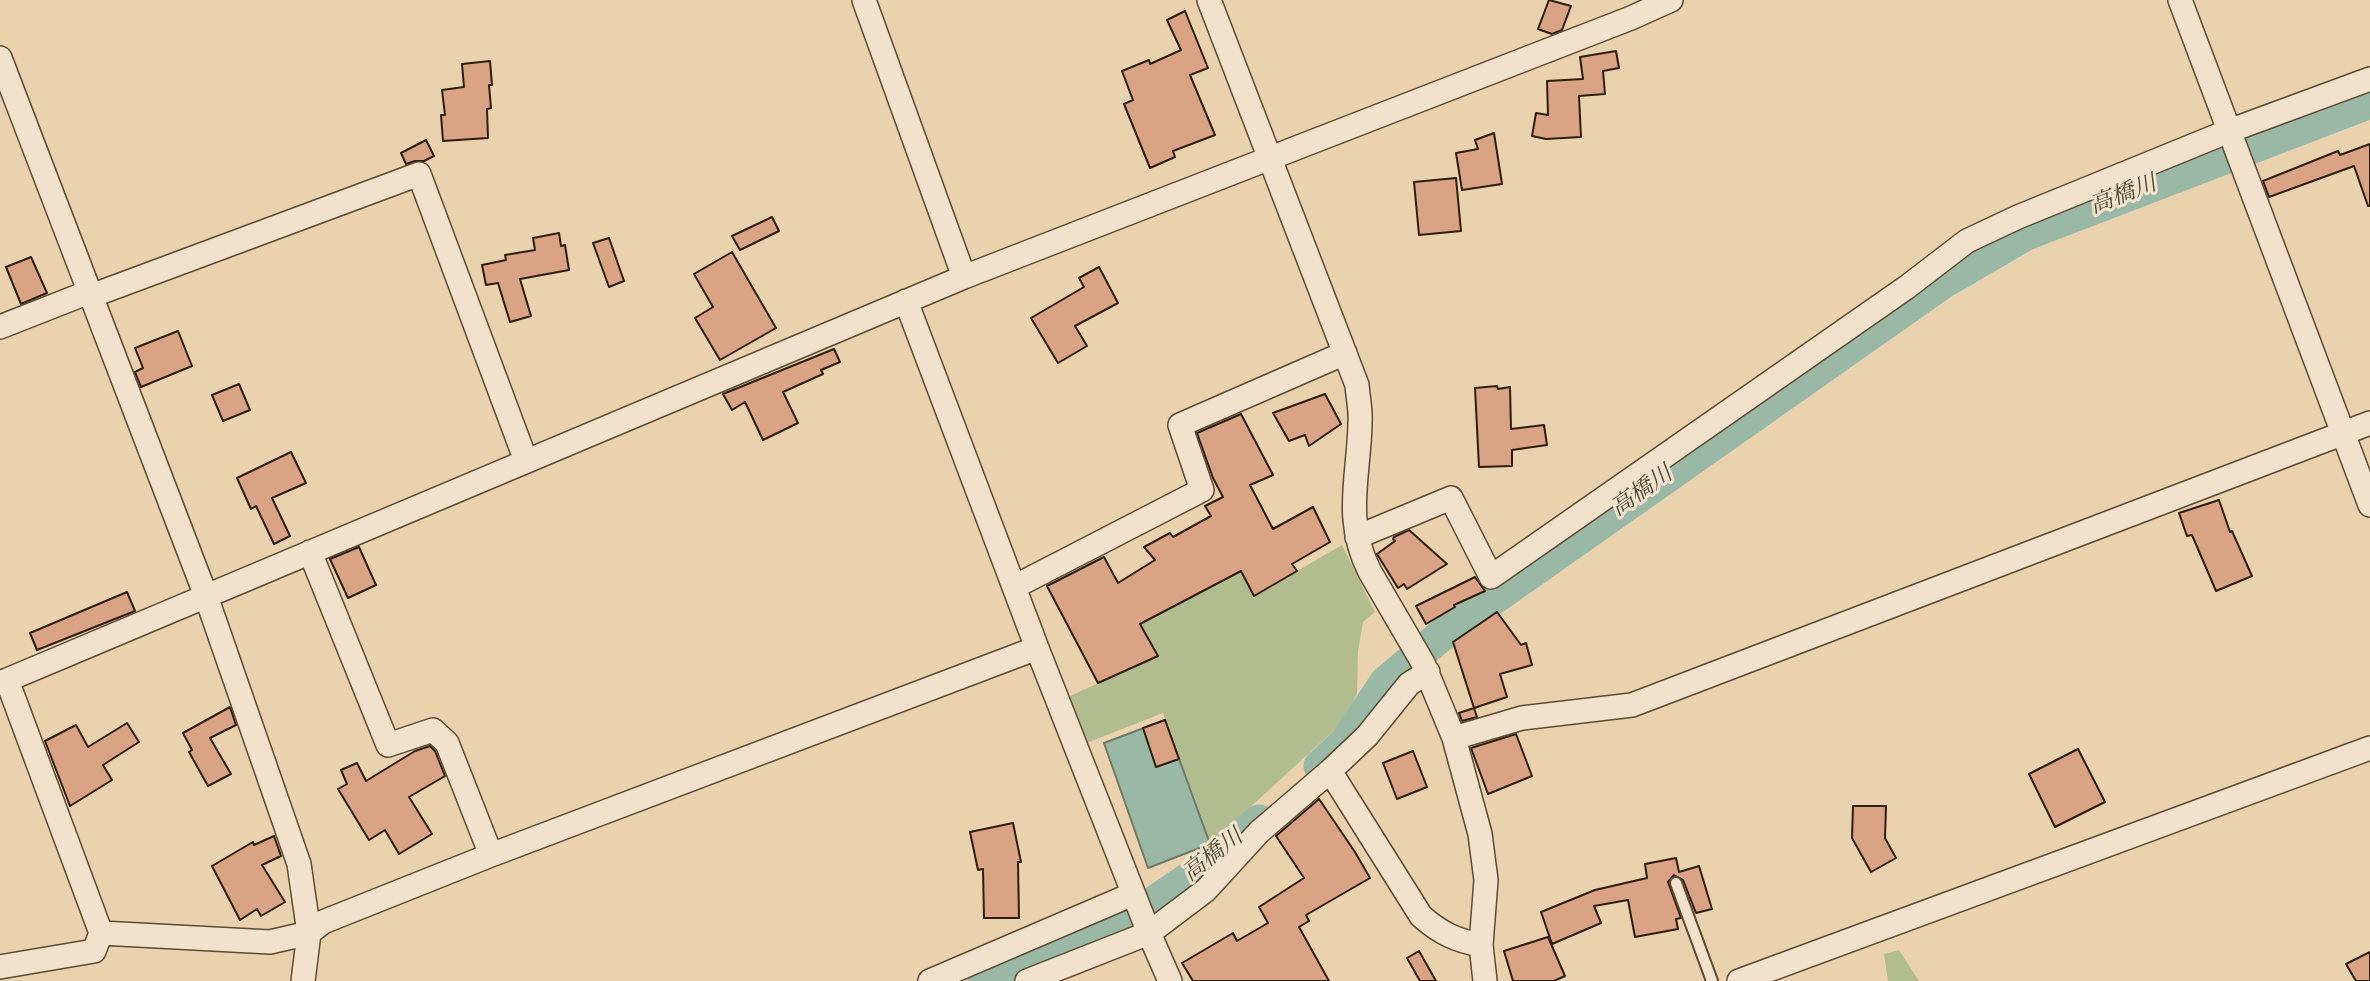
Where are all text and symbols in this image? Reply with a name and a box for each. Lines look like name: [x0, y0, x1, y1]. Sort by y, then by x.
water label: 高橋川: [2087, 172, 2161, 222]
water label: 高橋川: [1607, 462, 1679, 524]
water label: 高橋川: [1178, 825, 1250, 889]

